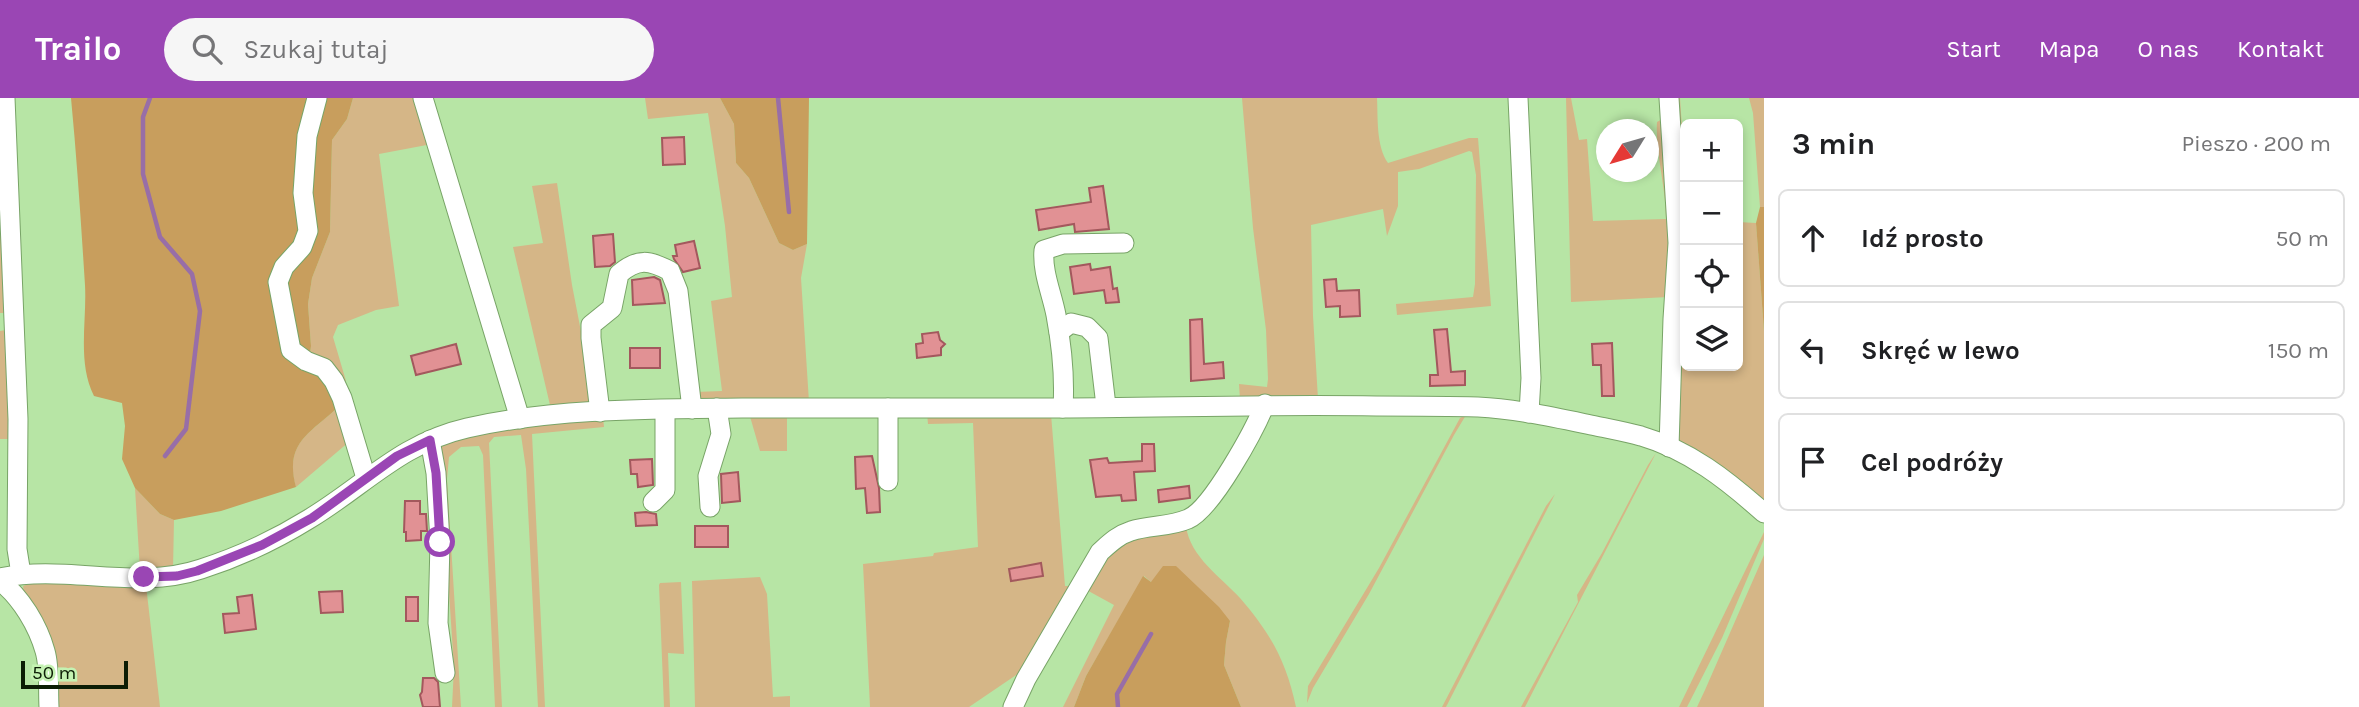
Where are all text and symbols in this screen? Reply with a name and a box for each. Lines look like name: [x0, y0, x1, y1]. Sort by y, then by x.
search box: [164, 18, 654, 81]
text: Trailo: [35, 30, 122, 68]
icon: search: [188, 30, 226, 68]
text: Szukaj tutaj: [244, 34, 388, 65]
text: Start: [1946, 35, 2001, 63]
text: Mapa: [2039, 35, 2100, 63]
text: O nas: [2138, 35, 2199, 63]
text: Kontakt: [2237, 35, 2324, 63]
north arrow: [1596, 119, 1659, 182]
map controls: [1680, 119, 1743, 371]
button: +: [1680, 119, 1743, 182]
text: 3 min: [1792, 126, 1875, 162]
text: Pieszo · 200 m: [2181, 130, 2331, 157]
button: −: [1680, 182, 1743, 245]
icon: ahead: [1794, 219, 1832, 257]
text: Idź prosto: [1861, 223, 1984, 254]
text: 50 m: [2275, 225, 2329, 252]
button: locate: [1680, 245, 1743, 308]
button: layers: [1680, 308, 1743, 371]
icon: left: [1794, 331, 1832, 369]
text: Skręć w lewo: [1861, 335, 2020, 366]
text: 150 m: [2268, 337, 2329, 364]
icon: arrive: [1794, 443, 1832, 481]
text: Cel podróży: [1861, 447, 2003, 478]
route start: [424, 526, 455, 557]
route end: [128, 561, 159, 592]
scale bar: [21, 658, 128, 690]
text: 50 m: [32, 662, 76, 684]

